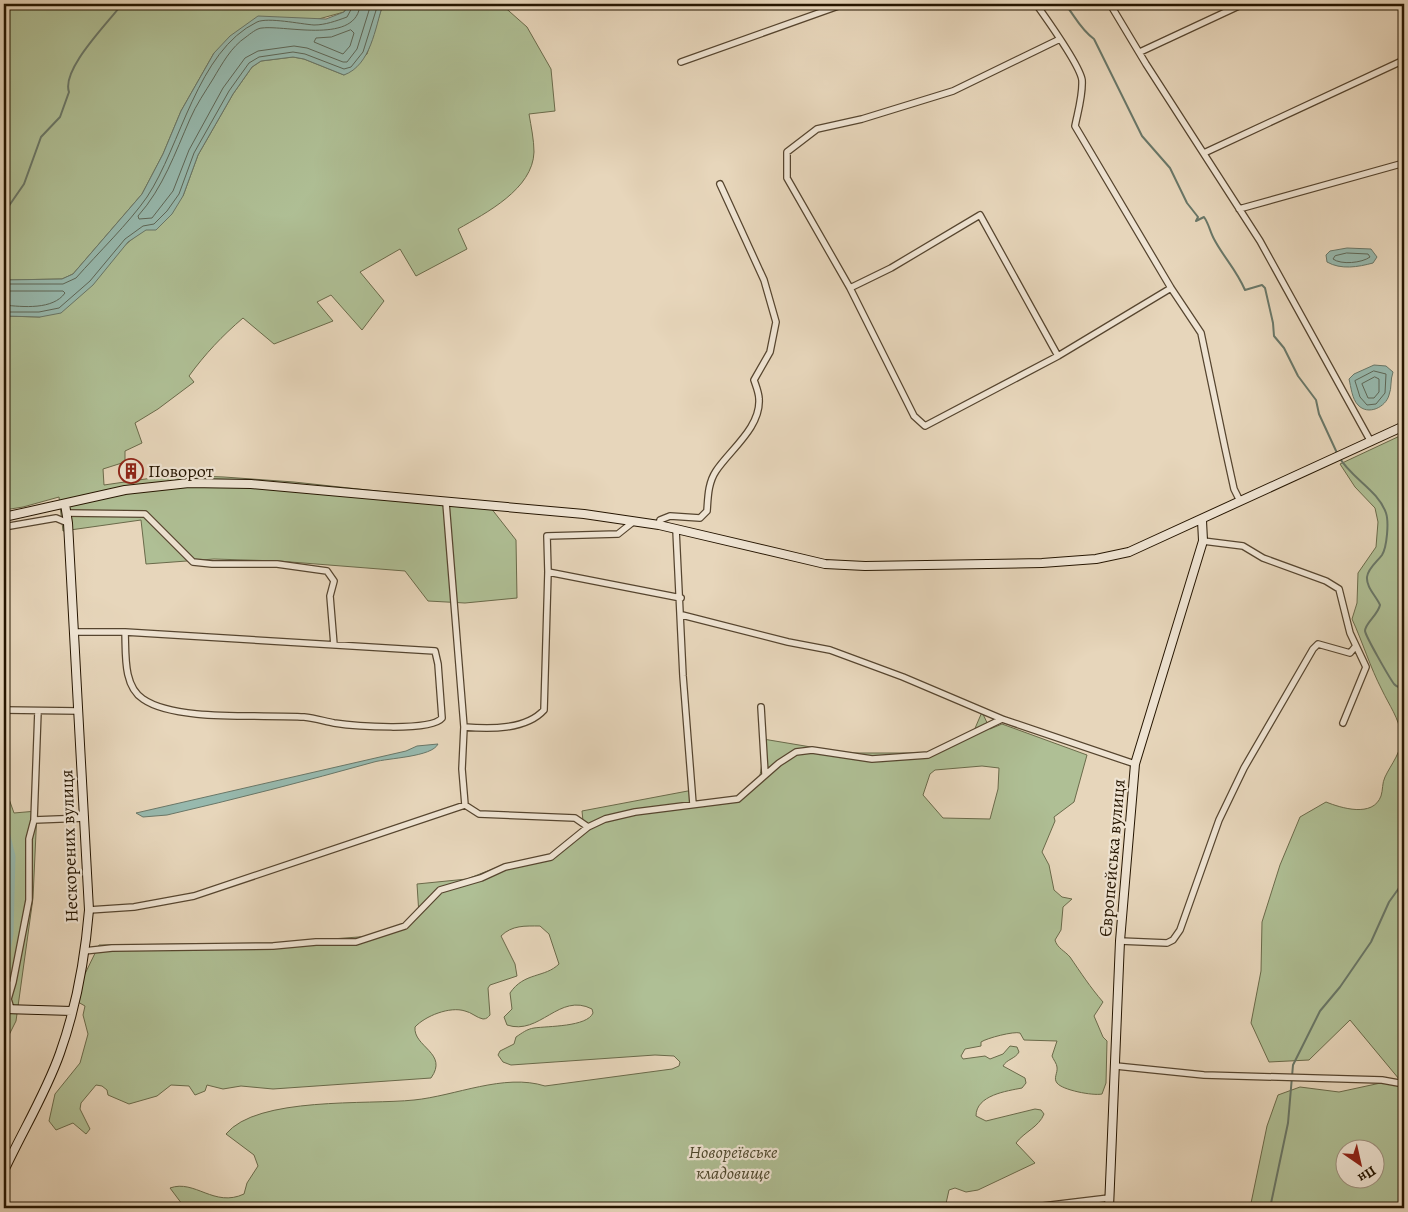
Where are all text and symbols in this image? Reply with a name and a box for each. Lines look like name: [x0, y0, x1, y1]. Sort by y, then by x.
building icon: Поворот: [118, 458, 144, 484]
place label: Поворот: [148, 459, 214, 483]
street label: Нескорених вулиця: [54, 769, 84, 923]
street label: Європейська вулиця: [1093, 778, 1131, 938]
park label: Новореївське кладовище: [688, 1140, 778, 1185]
north arrow: [1336, 1140, 1386, 1190]
text: Пн: [1354, 1161, 1380, 1187]

